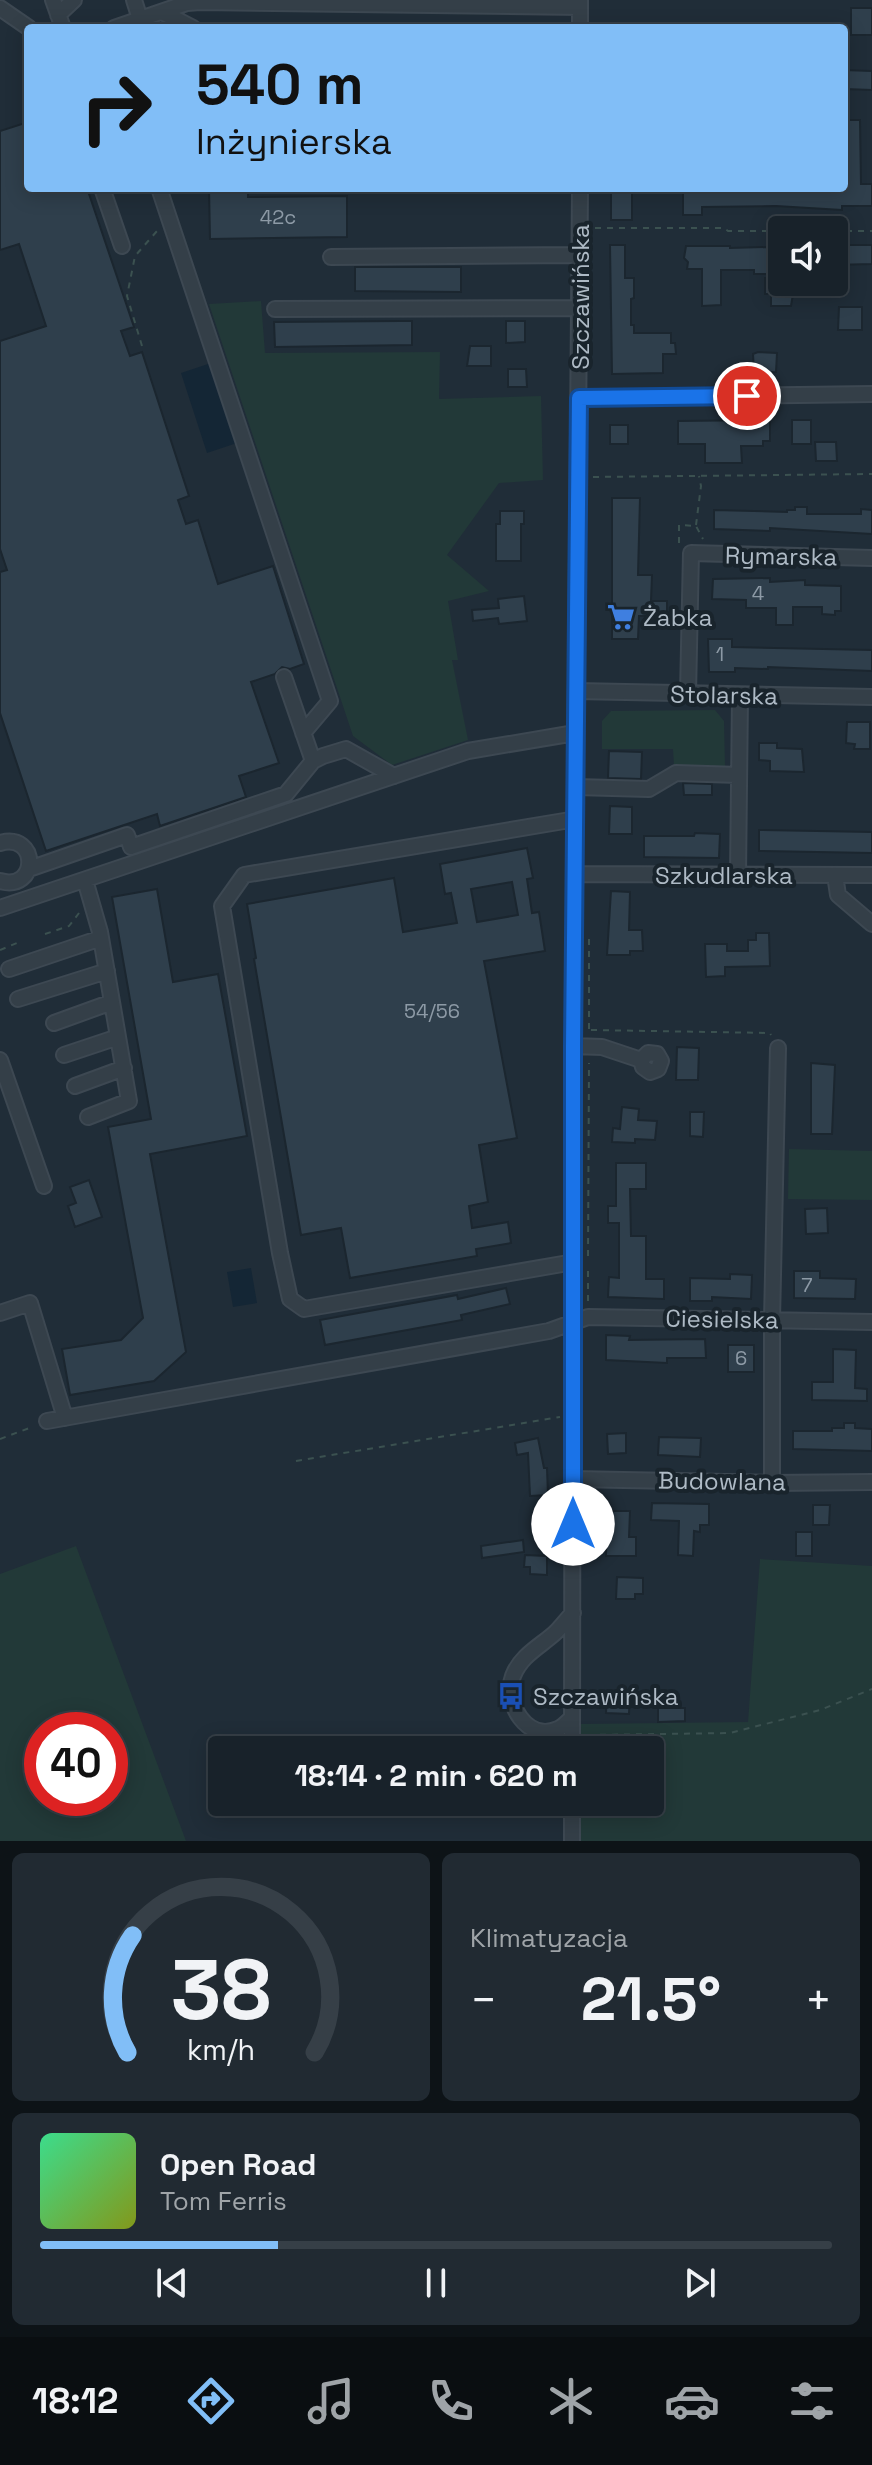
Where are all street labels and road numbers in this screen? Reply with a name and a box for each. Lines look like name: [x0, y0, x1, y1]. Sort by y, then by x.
street label: Szczawińska: [565, 224, 596, 370]
street label: Rymarska: [725, 540, 838, 572]
street label: Stolarska: [670, 679, 778, 711]
street label: Szkudlarska: [655, 860, 793, 891]
street label: Ciesielska: [665, 1303, 779, 1335]
street label: Budowlana: [658, 1464, 786, 1498]

